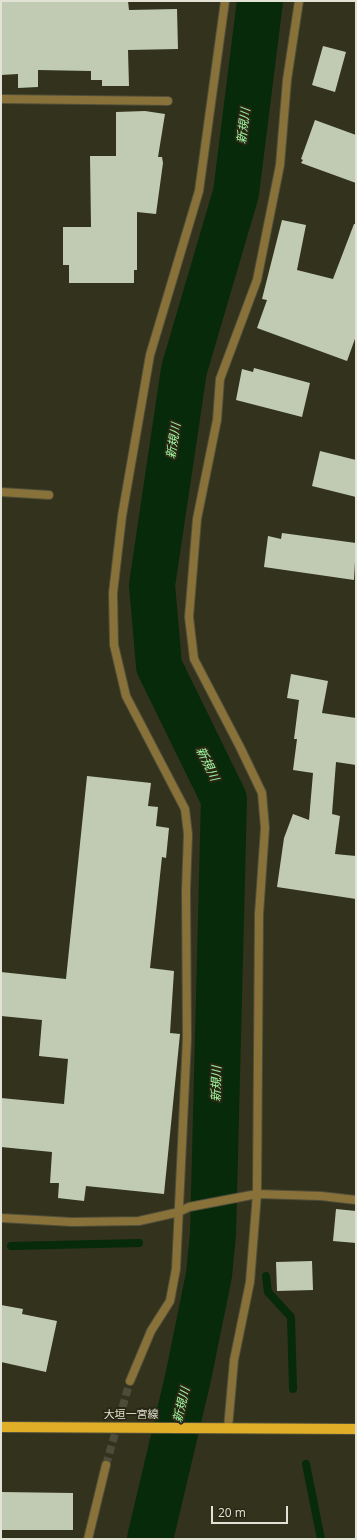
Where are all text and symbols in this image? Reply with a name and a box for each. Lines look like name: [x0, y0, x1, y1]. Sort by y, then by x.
water label: 新規川: [235, 107, 253, 145]
water label: 新規川: [164, 422, 184, 460]
water label: 新規川: [193, 745, 221, 783]
water label: 新規川: [209, 1066, 225, 1102]
water label: 新規川: [171, 1386, 193, 1424]
street label: 大垣一宮線: [104, 1408, 158, 1422]
scale bar: [213, 1498, 290, 1524]
text: 20 m: [218, 1504, 246, 1521]

